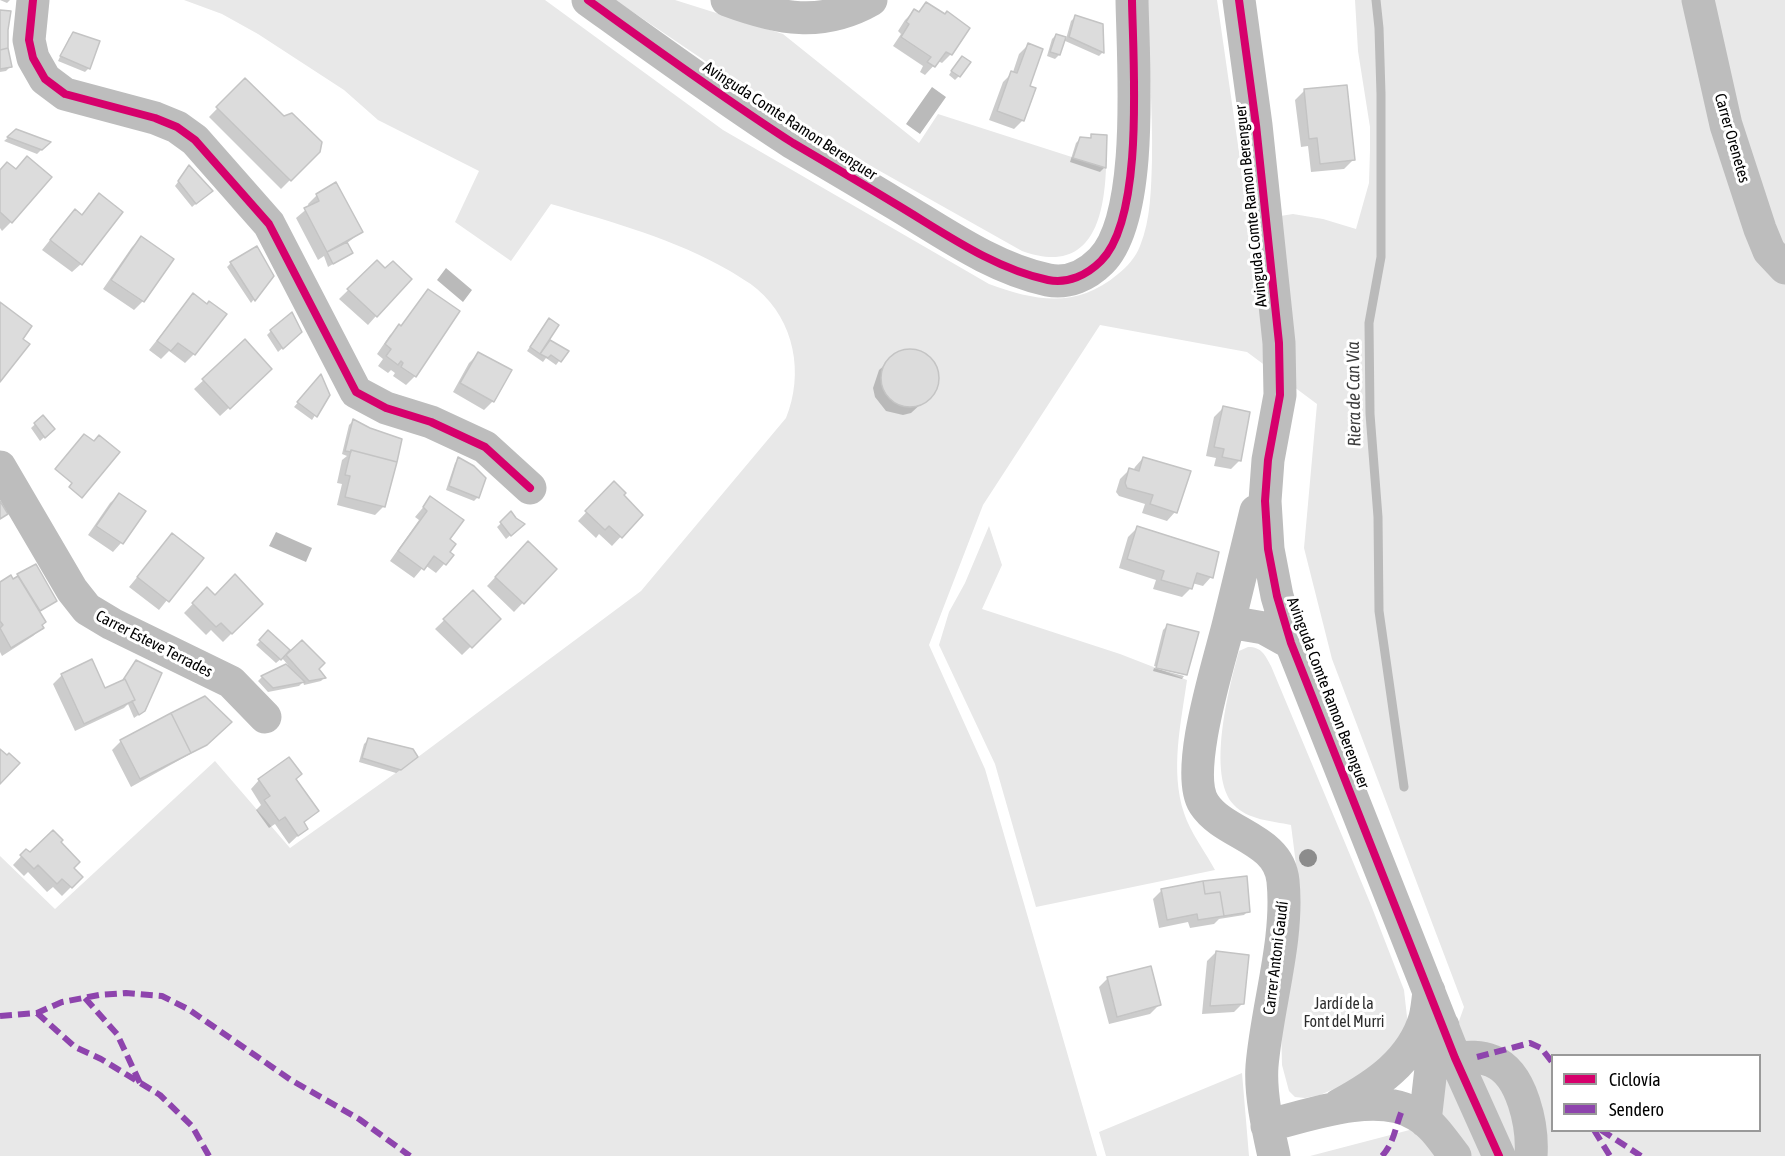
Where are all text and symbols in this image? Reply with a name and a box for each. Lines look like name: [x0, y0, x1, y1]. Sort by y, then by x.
street label: Avinguda Comte Ramon Berenguer: [699, 58, 881, 184]
street label: Carrer Orenetes: [1710, 91, 1754, 185]
street label: Avinguda Comte Ramon Berenguer: [1231, 104, 1271, 308]
water label: Riera de Can Via: [1342, 341, 1366, 447]
street label: Avinguda Comte Ramon Berenguer: [1283, 595, 1373, 791]
street label: Carrer Esteve Terrades: [92, 606, 216, 682]
street label: Carrer Antoni Gaudí: [1260, 900, 1292, 1016]
park label: Jardí de la Font del Murri: [1303, 994, 1385, 1032]
legend: [1551, 1054, 1761, 1132]
text: Ciclovía: [1609, 1069, 1661, 1090]
text: Sendero: [1609, 1099, 1664, 1120]

